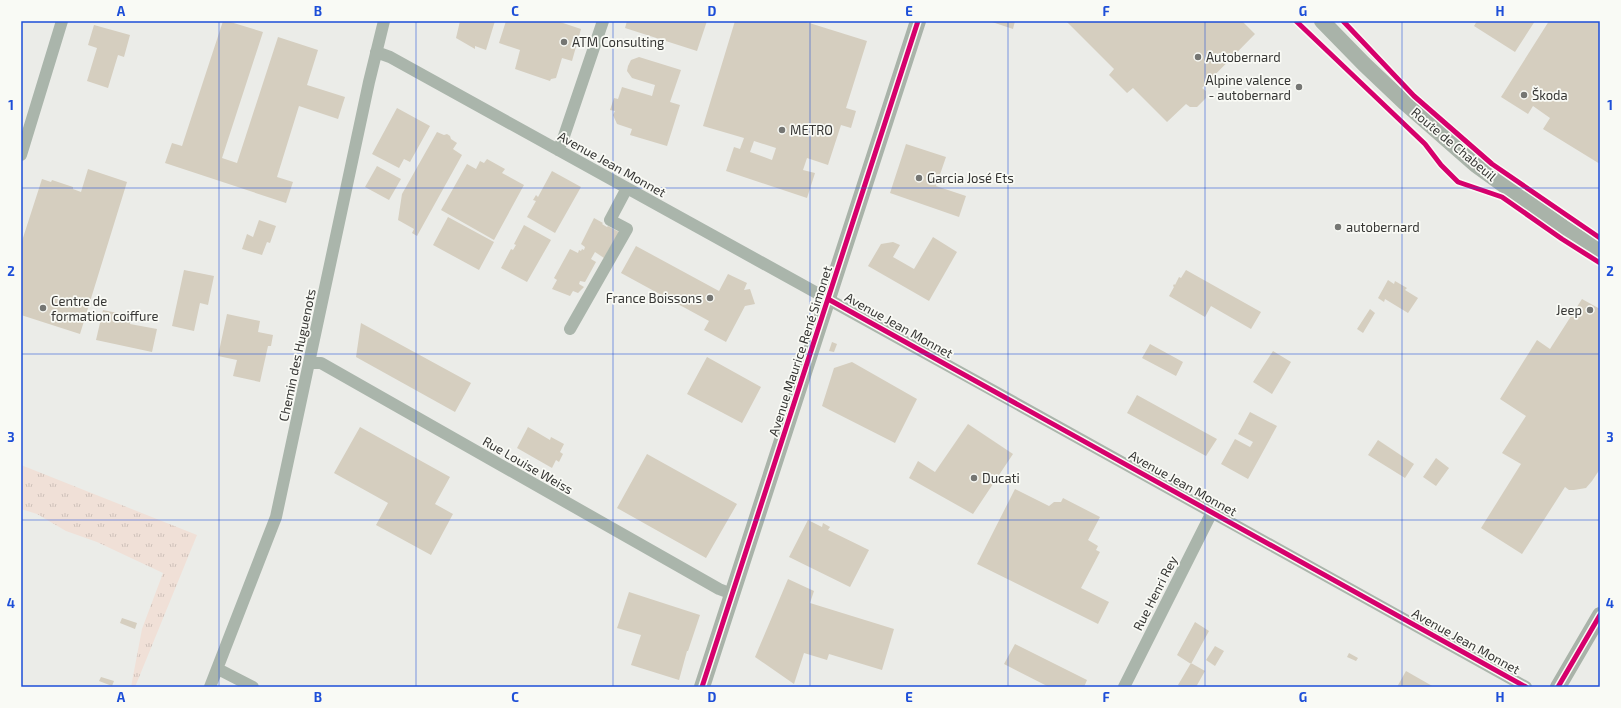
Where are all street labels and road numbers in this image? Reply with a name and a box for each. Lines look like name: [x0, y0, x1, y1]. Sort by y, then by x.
street label: Route de Chabeuil: [1408, 104, 1500, 184]
street label: Avenue Jean Monnet: [555, 128, 669, 200]
street label: Avenue Maurice René Simonet: [765, 264, 835, 438]
street label: Chemin des Huguenots: [275, 287, 319, 423]
street label: Avenue Jean Monnet: [842, 289, 956, 361]
street label: Rue Louise Weiss: [480, 433, 576, 497]
street label: Avenue Jean Monnet: [1126, 447, 1240, 519]
street label: Rue Henri Rey: [1129, 553, 1181, 633]
street label: Avenue Jean Monnet: [1409, 605, 1523, 677]

